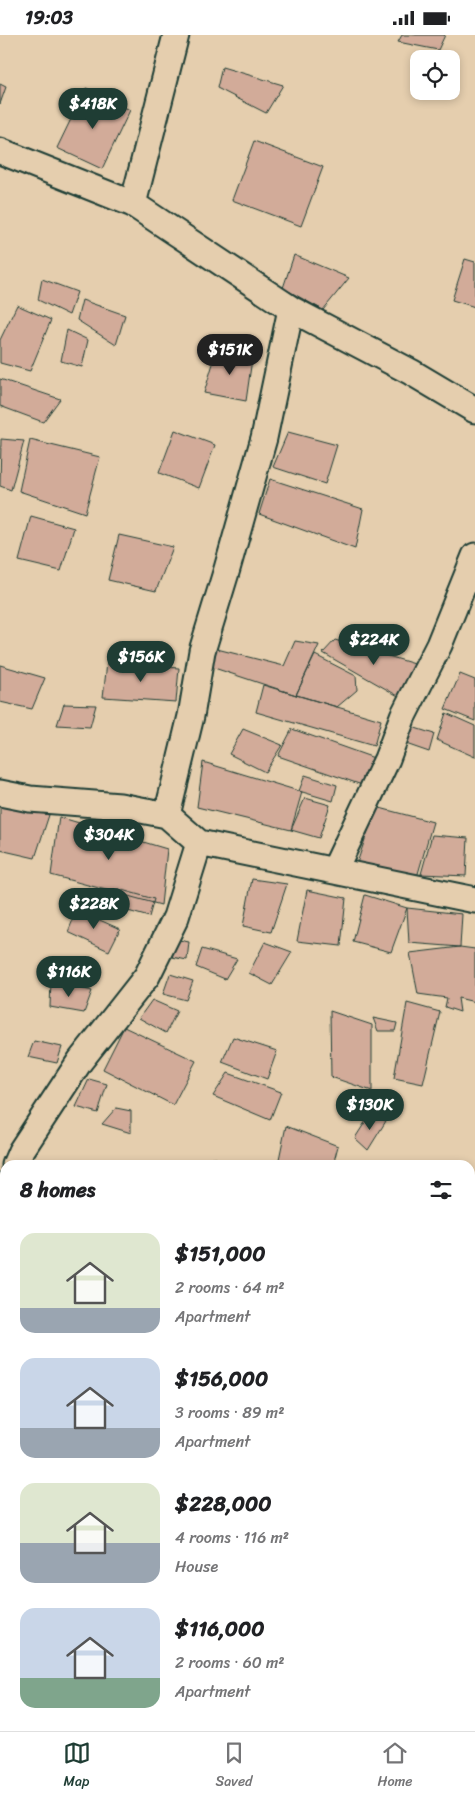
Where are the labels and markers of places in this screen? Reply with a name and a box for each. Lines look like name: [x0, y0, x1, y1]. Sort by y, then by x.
pin: $418K: [58, 87, 128, 130]
pin: $151K: [195, 333, 265, 376]
pin: $224K: [339, 623, 409, 666]
pin: $156K: [106, 641, 176, 683]
pin: $304K: [74, 819, 144, 861]
pin: $228K: [59, 887, 129, 930]
pin: $116K: [34, 955, 104, 998]
pin: $130K: [335, 1089, 405, 1131]

